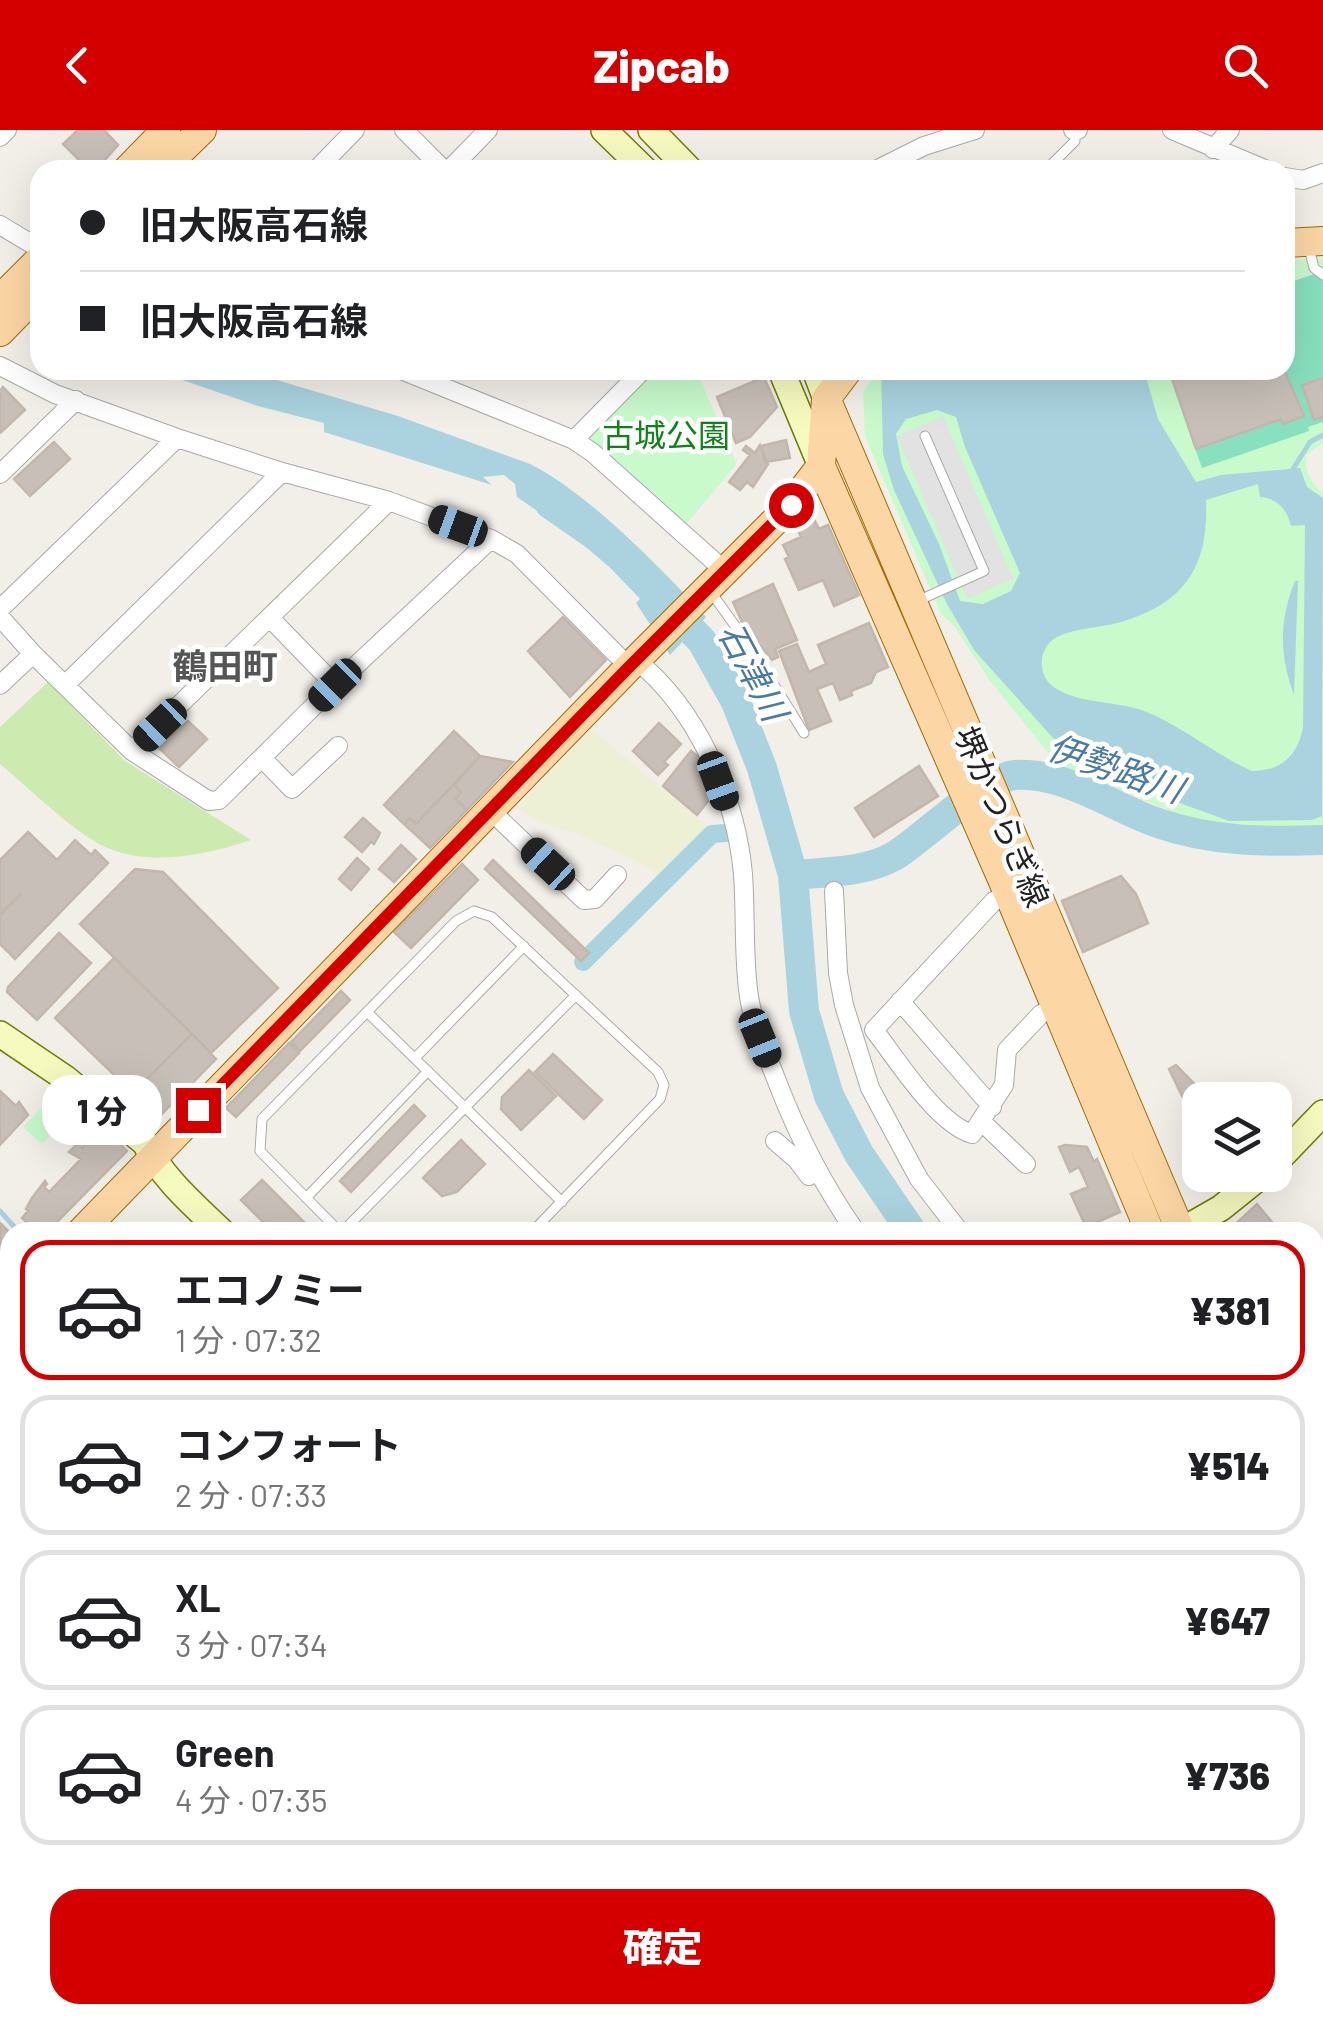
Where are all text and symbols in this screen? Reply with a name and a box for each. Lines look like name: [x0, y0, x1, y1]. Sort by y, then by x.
icon: back: [50, 38, 105, 93]
text: Zipcab: [593, 38, 730, 92]
icon: search: [1218, 38, 1273, 93]
text: 旧大阪高石線: [140, 201, 368, 247]
text: 旧大阪高石線: [140, 297, 368, 343]
park label: 古城公園: [602, 415, 730, 453]
route start: [769, 483, 814, 528]
car: [425, 502, 491, 550]
water label: 石津川: [711, 615, 799, 731]
district label: 鶴田町: [172, 644, 278, 686]
car: [303, 653, 367, 717]
car: [128, 693, 192, 757]
street label: 堺かつらぎ線: [948, 720, 1058, 912]
water label: 伊勢路川: [1043, 724, 1193, 811]
car: [694, 748, 742, 814]
car: [516, 833, 580, 895]
car: [735, 1005, 785, 1071]
callout: 1 分: [43, 1075, 163, 1145]
map controls: [1182, 1082, 1292, 1192]
button: layers: [1182, 1082, 1292, 1192]
route end: [176, 1088, 221, 1133]
text: 1 分: [77, 1091, 127, 1129]
icon: car: [55, 1265, 145, 1355]
text: エコノミー: [175, 1266, 365, 1312]
text: ¥381: [1189, 1287, 1270, 1333]
text: 1 分 · 07:32: [175, 1320, 322, 1358]
icon: car: [55, 1420, 145, 1510]
text: コンフォート: [175, 1421, 402, 1467]
text: ¥514: [1186, 1442, 1270, 1488]
text: 2 分 · 07:33: [175, 1475, 327, 1513]
text: XL: [175, 1574, 221, 1620]
icon: car: [55, 1575, 145, 1665]
text: ¥647: [1184, 1597, 1270, 1643]
text: 3 分 · 07:34: [175, 1625, 328, 1663]
text: Green: [175, 1729, 275, 1775]
icon: car: [55, 1730, 145, 1820]
text: ¥736: [1183, 1752, 1270, 1798]
text: 4 分 · 07:35: [175, 1780, 328, 1818]
button: 確定: [50, 1889, 1275, 2004]

